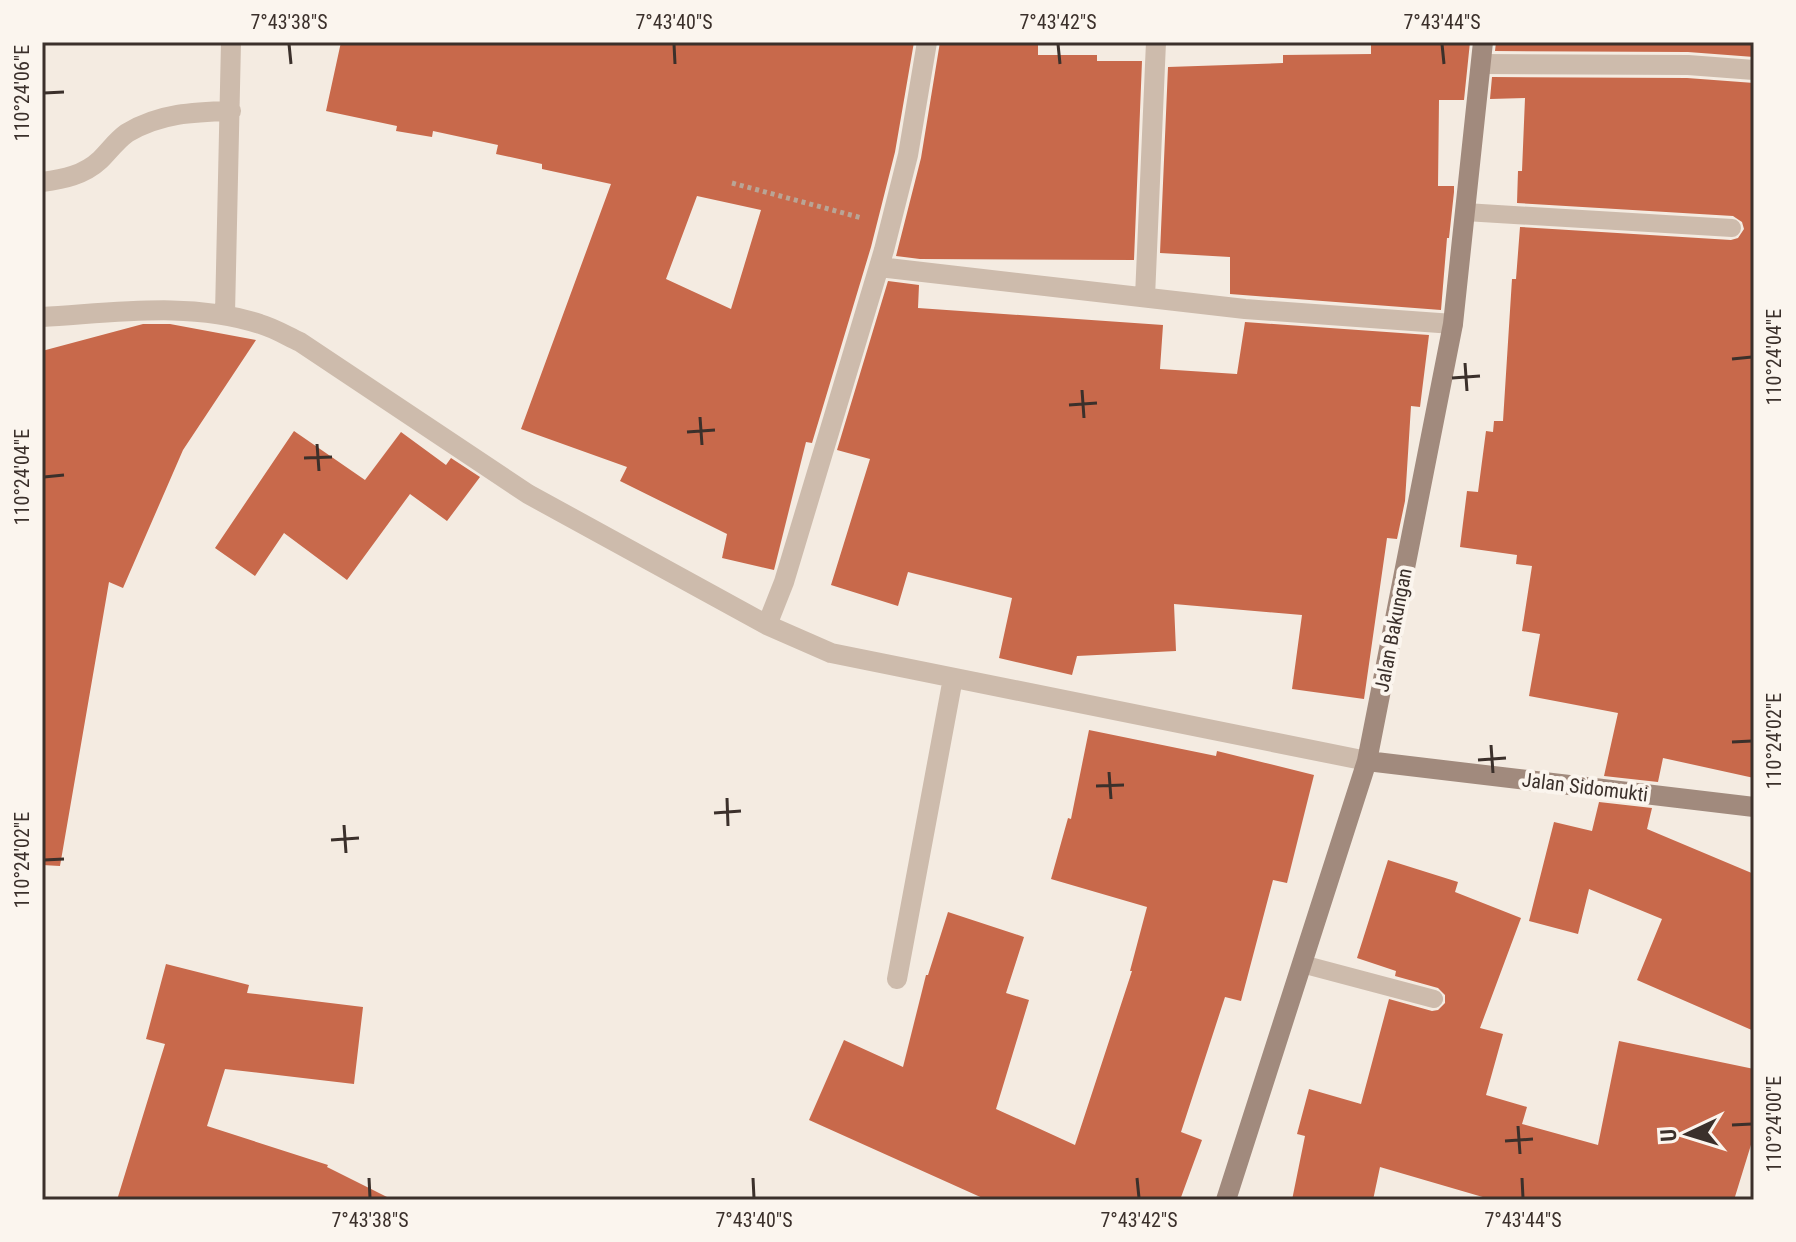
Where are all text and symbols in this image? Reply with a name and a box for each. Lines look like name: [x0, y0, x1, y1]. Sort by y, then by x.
text: 7°43'38"S: [250, 10, 328, 34]
text: 7°43'40"S: [635, 10, 713, 34]
text: 7°43'42"S: [1019, 10, 1097, 34]
text: 7°43'44"S: [1403, 10, 1481, 34]
text: 110°24'06"E: [10, 45, 34, 141]
text: 110°24'04"E: [1762, 309, 1786, 405]
text: 110°24'04"E: [10, 429, 34, 525]
street label: Jalan Bakungan: [1369, 566, 1417, 694]
text: 110°24'02"E: [1762, 693, 1786, 789]
street label: Jalan Sidomukti: [1521, 767, 1649, 807]
text: 110°24'02"E: [10, 812, 34, 908]
text: 110°24'00"E: [1762, 1076, 1786, 1172]
north arrow: [1648, 1094, 1728, 1174]
text: U: [1656, 1128, 1681, 1142]
text: 7°43'38"S: [331, 1208, 409, 1232]
text: 7°43'40"S: [715, 1208, 793, 1232]
text: 7°43'42"S: [1100, 1208, 1178, 1232]
text: 7°43'44"S: [1484, 1208, 1562, 1232]

